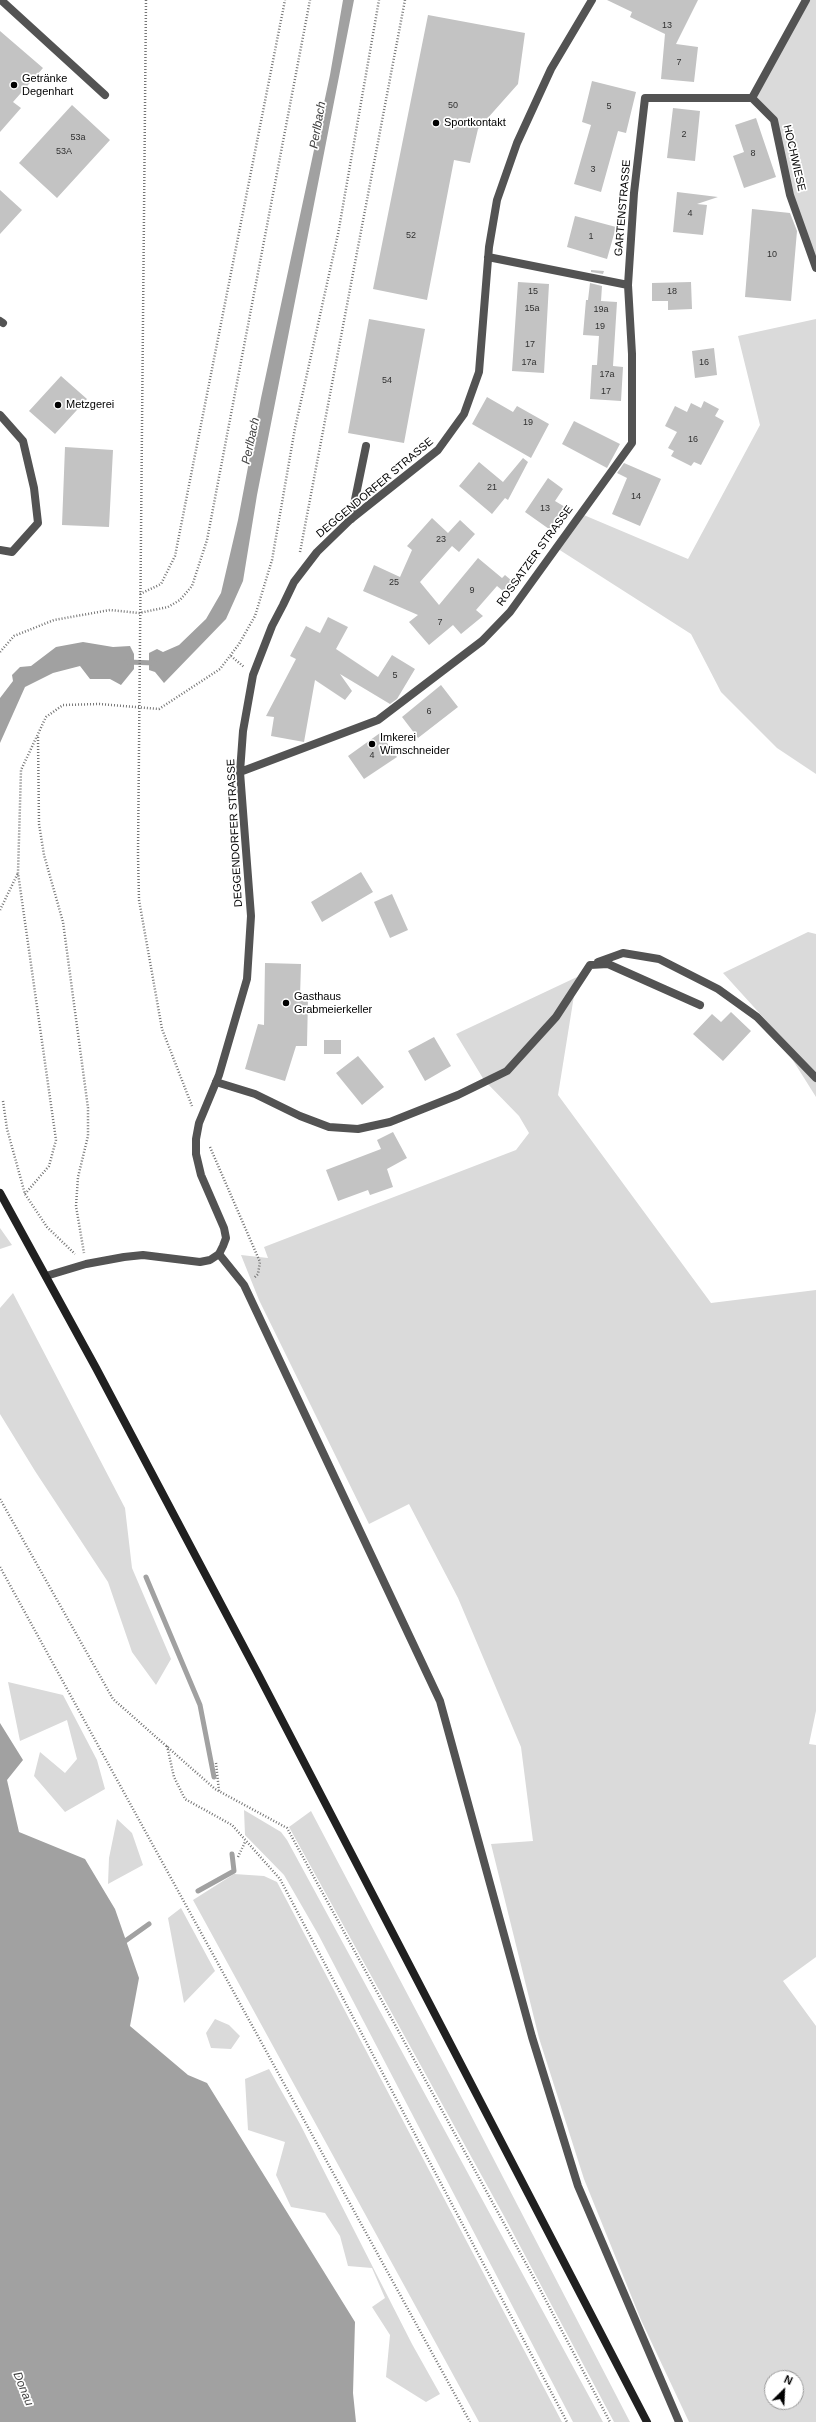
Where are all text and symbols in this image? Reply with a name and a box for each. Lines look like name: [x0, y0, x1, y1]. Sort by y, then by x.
house number: 13: [662, 21, 672, 31]
house number: 7: [676, 58, 682, 68]
place label: Getränke Degenhart: [22, 72, 73, 98]
marker: Getränke Degenhart: [9, 80, 19, 90]
water label: Perlbach: [307, 100, 329, 150]
house number: 50: [448, 101, 458, 111]
house number: 5: [606, 102, 612, 112]
place label: Sportkontakt: [444, 116, 506, 130]
marker: Sportkontakt: [431, 118, 441, 128]
street label: HOCHWIESE: [780, 123, 808, 193]
house number: 2: [681, 130, 687, 140]
house number: 53a: [70, 133, 86, 143]
house number: 53A: [56, 147, 72, 157]
house number: 8: [750, 149, 756, 159]
street label: GARTENSTRASSE: [612, 159, 634, 257]
house number: 3: [590, 165, 596, 175]
house number: 4: [687, 209, 693, 219]
house number: 52: [406, 231, 416, 241]
house number: 1: [588, 232, 594, 242]
house number: 10: [767, 250, 777, 260]
house number: 15: [528, 287, 538, 297]
house number: 18: [667, 287, 677, 297]
house number: 15a: [524, 304, 540, 314]
house number: 19a: [593, 305, 609, 315]
house number: 19: [595, 322, 605, 332]
house number: 17: [525, 340, 535, 350]
house number: 17a: [521, 358, 537, 368]
house number: 16: [699, 358, 709, 368]
house number: 17a: [599, 370, 615, 380]
house number: 54: [382, 376, 392, 386]
house number: 17: [601, 387, 611, 397]
place label: Metzgerei: [66, 398, 114, 412]
marker: Metzgerei: [53, 400, 63, 410]
water label: Perlbach: [239, 416, 263, 466]
house number: 19: [523, 418, 533, 428]
street label: DEGGENDORFER STRASSE: [314, 435, 436, 541]
house number: 16: [688, 435, 698, 445]
house number: 21: [487, 483, 497, 493]
house number: 14: [631, 492, 641, 502]
street label: ROSSATZER STRASSE: [494, 503, 576, 609]
house number: 13: [540, 504, 550, 514]
house number: 23: [436, 535, 446, 545]
house number: 25: [389, 578, 399, 588]
house number: 9: [469, 586, 475, 596]
house number: 7: [437, 618, 443, 628]
house number: 5: [392, 671, 398, 681]
house number: 6: [426, 707, 432, 717]
place label: Imkerei Wimschneider: [380, 731, 450, 757]
marker: Imkerei Wimschneider: [367, 739, 377, 749]
house number: 4: [369, 751, 375, 761]
street label: DEGGENDORFER STRASSE: [225, 758, 245, 908]
place label: Gasthaus Grabmeierkeller: [294, 990, 372, 1016]
marker: Gasthaus Grabmeierkeller: [281, 998, 291, 1008]
water label: Donau: [10, 2370, 36, 2408]
north arrow: [764, 2370, 804, 2410]
text: N: [782, 2373, 795, 2387]

